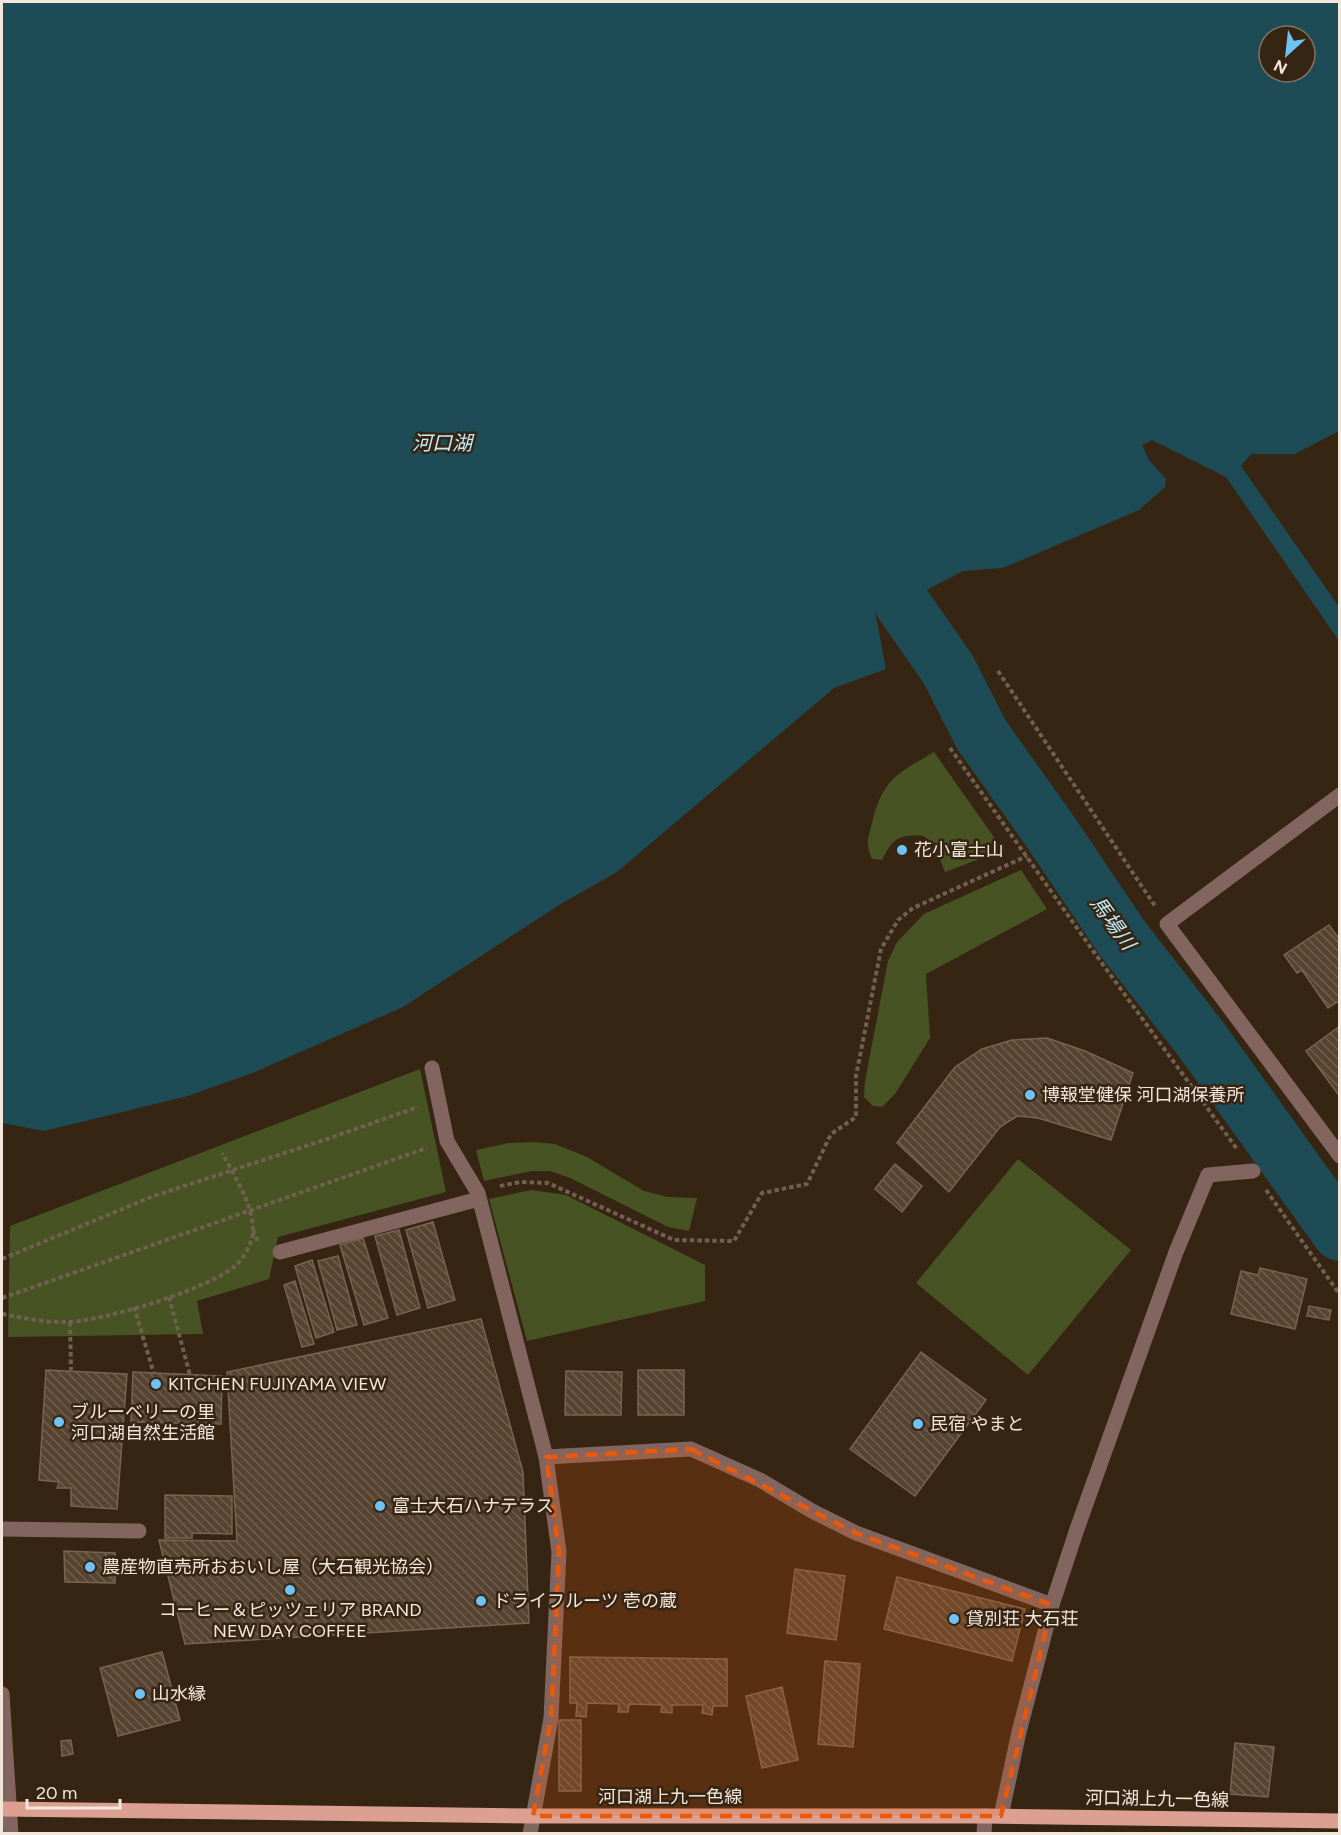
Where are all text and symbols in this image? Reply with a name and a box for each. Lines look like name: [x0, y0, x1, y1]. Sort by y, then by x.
north arrow: [1257, 24, 1317, 84]
text: N: [1271, 56, 1290, 78]
water label: 河口湖: [412, 431, 475, 455]
place label: 花小富士山: [914, 839, 1004, 861]
marker: 花小富士山: [895, 843, 909, 857]
water label: 馬場川: [1086, 892, 1142, 956]
place label: 博報堂健保 河口湖保養所: [1042, 1084, 1244, 1106]
marker: 博報堂健保 河口湖保養所: [1023, 1088, 1037, 1102]
place label: KITCHEN FUJIYAMA VIEW: [168, 1373, 387, 1395]
marker: KITCHEN FUJIYAMA VIEW: [149, 1377, 163, 1391]
place label: ブルーベリーの里 河口湖自然生活館: [71, 1401, 215, 1444]
place label: 民宿 やまと: [930, 1413, 1024, 1435]
marker: ブルーベリーの里 河口湖自然生活館: [52, 1415, 66, 1429]
marker: 民宿 やまと: [911, 1417, 925, 1431]
place label: 富士大石ハナテラス: [392, 1495, 554, 1517]
marker: 富士大石ハナテラス: [373, 1499, 387, 1513]
place label: 農産物直売所おおいし屋（大石観光協会）: [102, 1556, 444, 1578]
marker: 農産物直売所おおいし屋（大石観光協会）: [83, 1560, 97, 1574]
marker: コーヒー＆ピッツェリア BRAND NEW DAY COFFEE: [283, 1583, 297, 1597]
place label: ドライフルーツ 壱の蔵: [493, 1590, 677, 1612]
marker: ドライフルーツ 壱の蔵: [474, 1594, 488, 1608]
place label: コーヒー＆ピッツェリア BRAND NEW DAY COFFEE: [158, 1599, 422, 1642]
place label: 貸別荘 大石荘: [966, 1608, 1078, 1630]
marker: 貸別荘 大石荘: [947, 1612, 961, 1626]
place label: 山水縁: [152, 1683, 206, 1705]
marker: 山水縁: [133, 1687, 147, 1701]
scale bar: [27, 1772, 120, 1810]
text: 20 m: [36, 1782, 77, 1804]
street label: 河口湖上九一色線: [598, 1786, 742, 1808]
street label: 河口湖上九一色線: [1085, 1787, 1229, 1811]

